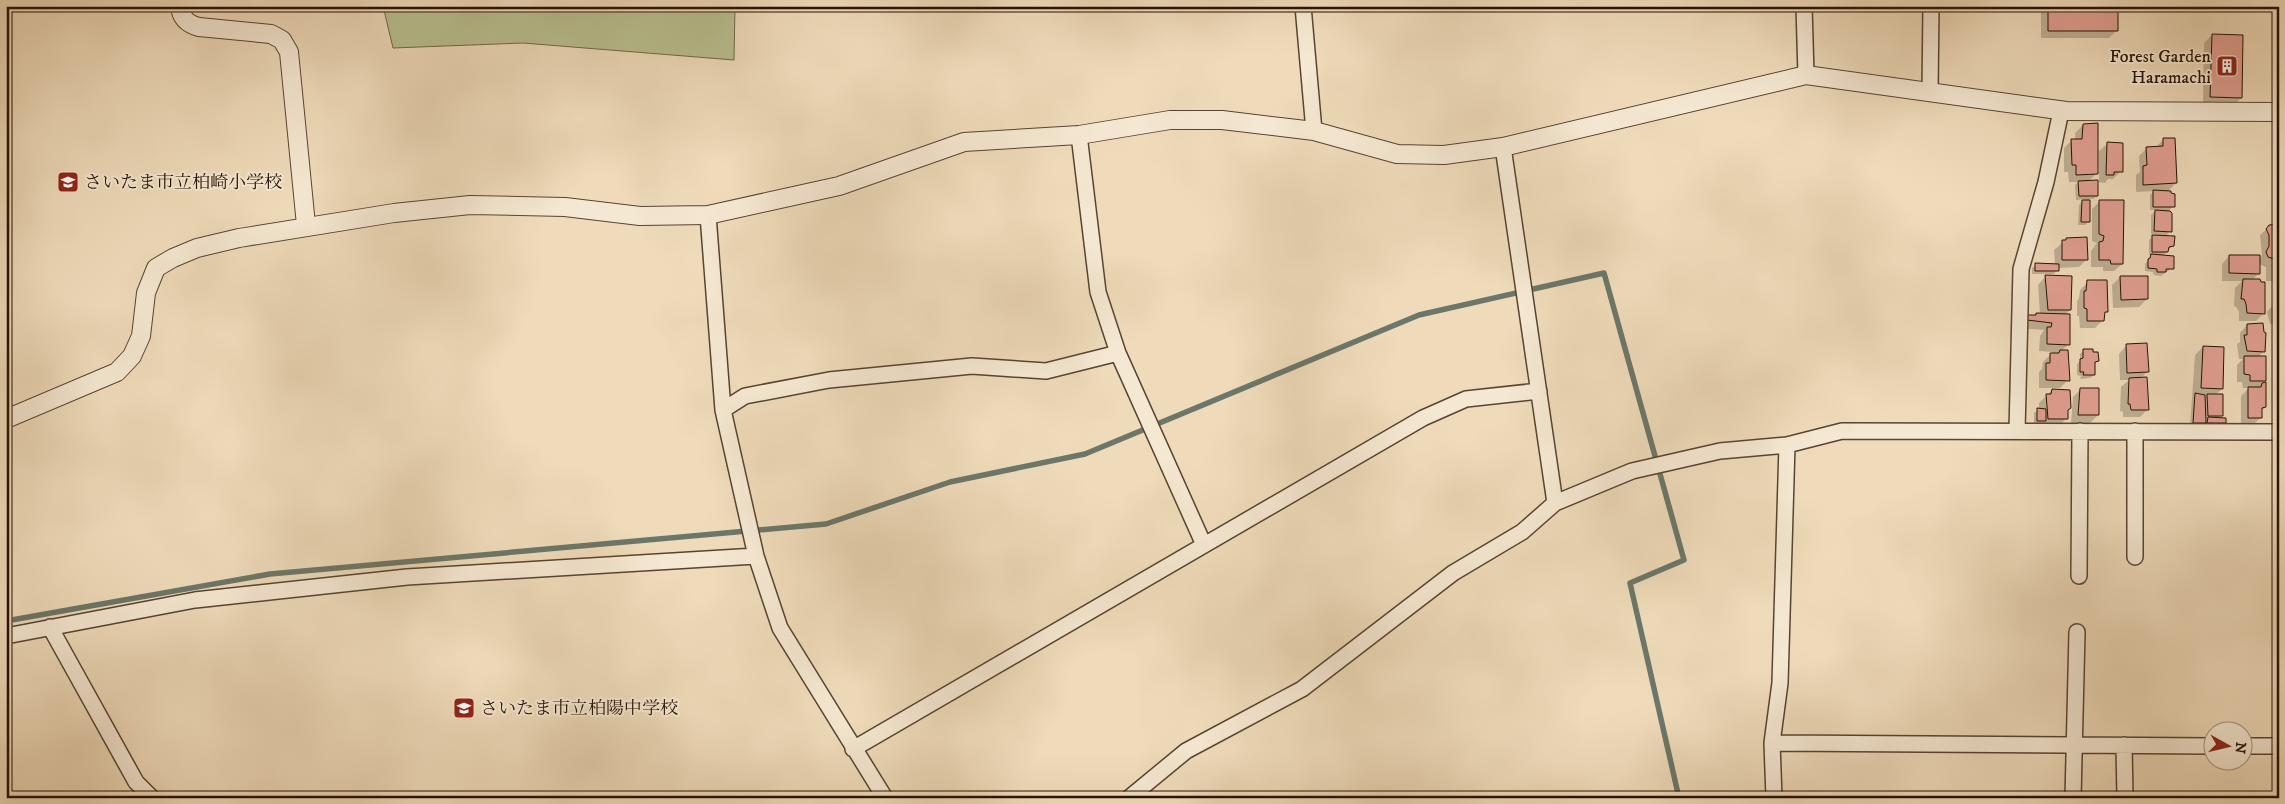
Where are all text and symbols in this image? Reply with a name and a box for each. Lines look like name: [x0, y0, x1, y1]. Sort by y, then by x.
place label: Forest Garden Haramachi: [2109, 46, 2212, 89]
building icon: Forest Garden Haramachi: [2215, 54, 2239, 78]
school or university icon: さいたま市立柏崎小学校: [56, 170, 80, 194]
place label: さいたま市立柏崎小学校: [84, 172, 282, 194]
school or university icon: さいたま市立柏陽中学校: [452, 696, 476, 720]
place label: さいたま市立柏陽中学校: [480, 698, 678, 720]
north arrow: [2202, 722, 2252, 772]
text: N: [2230, 741, 2250, 755]

